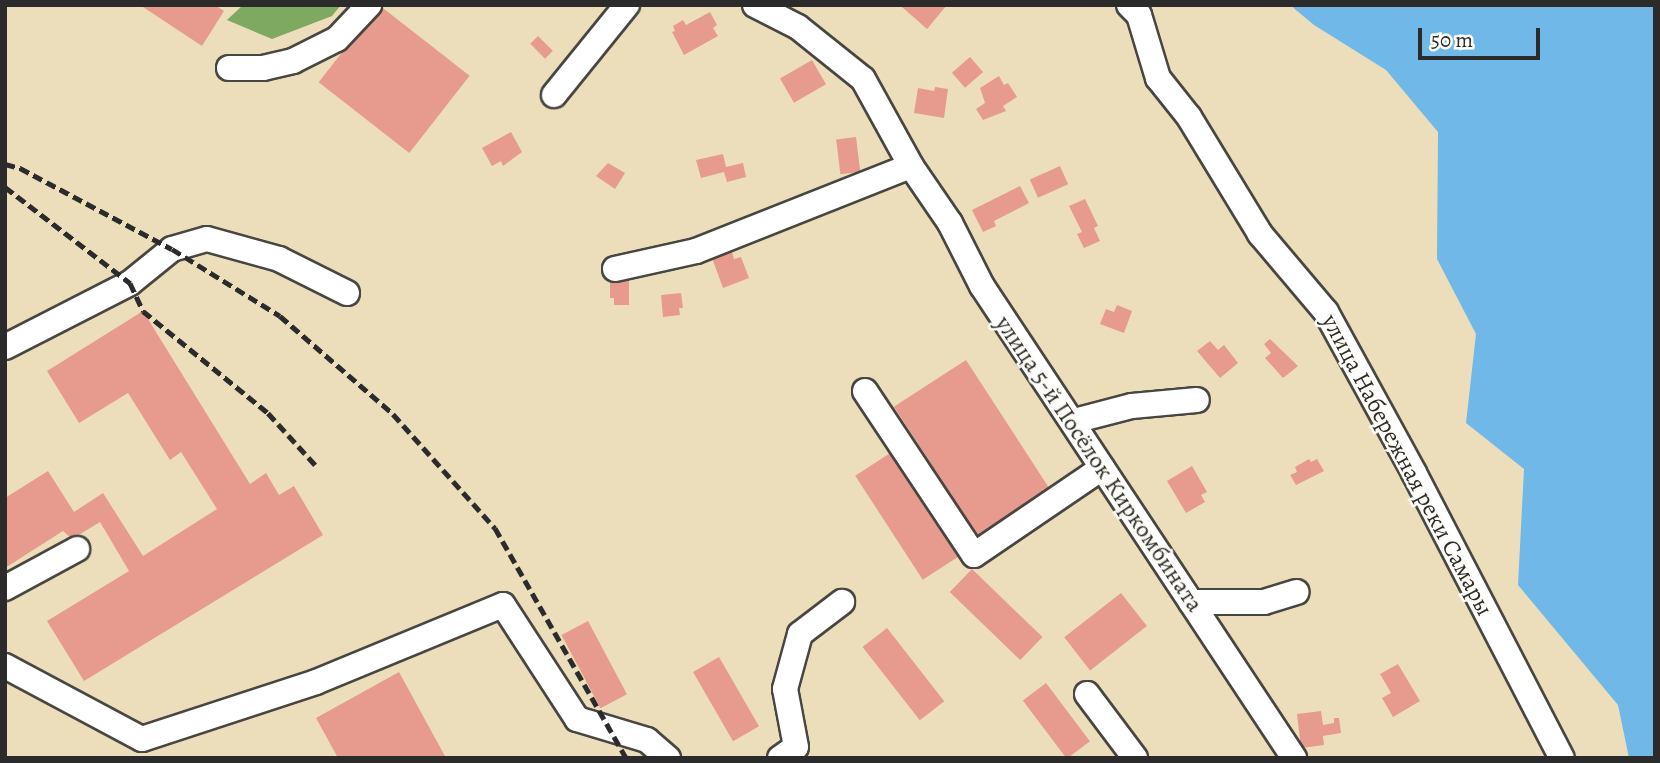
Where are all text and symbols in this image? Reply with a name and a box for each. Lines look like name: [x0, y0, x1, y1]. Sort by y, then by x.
scale bar: [1422, 14, 1544, 58]
text: 50 m: [1431, 26, 1473, 54]
street label: улица Набережная реки Самары: [1315, 309, 1499, 621]
street label: улица 5-й Посёлок Киркомбината: [989, 311, 1209, 617]

